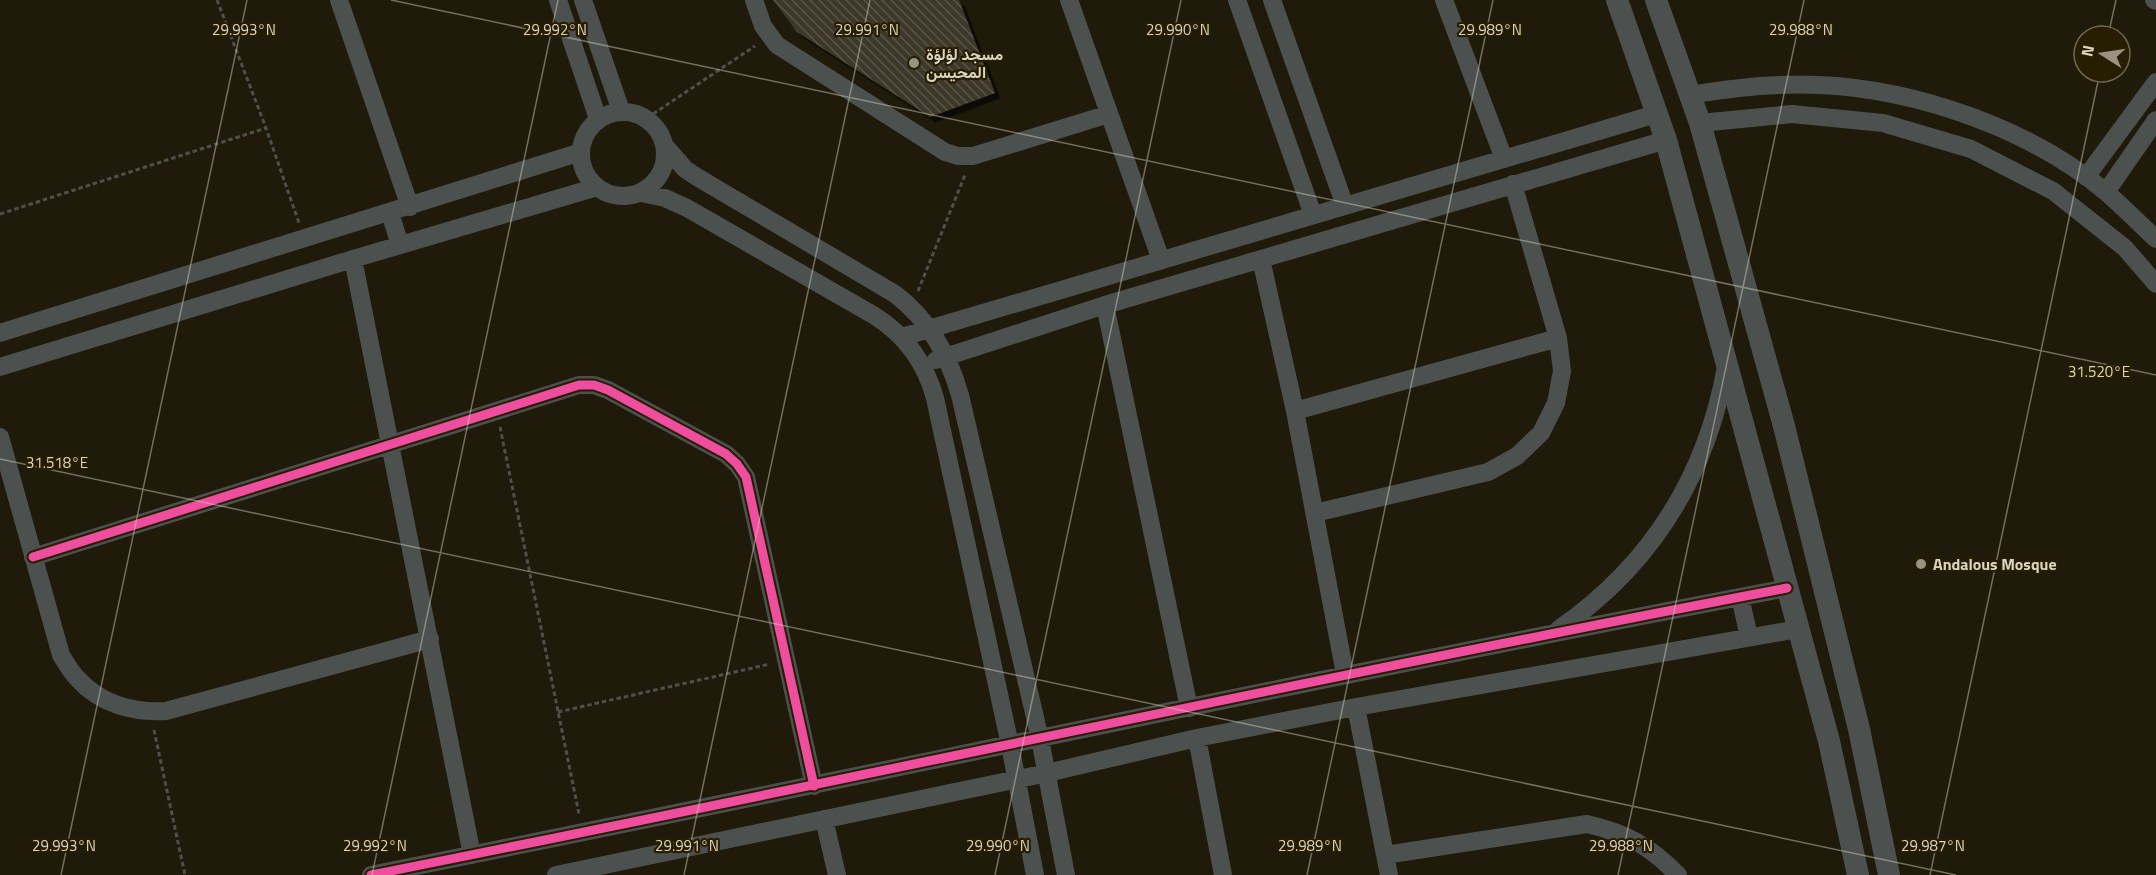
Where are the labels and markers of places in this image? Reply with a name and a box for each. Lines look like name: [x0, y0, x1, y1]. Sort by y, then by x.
place label: مسجد لؤلؤة المحيسن: [926, 42, 1003, 84]
marker: مسجد لؤلؤة المحيسن: [907, 56, 921, 70]
place label: Andalous Mosque: [1933, 552, 2057, 576]
marker: Andalous Mosque: [1914, 557, 1928, 571]

